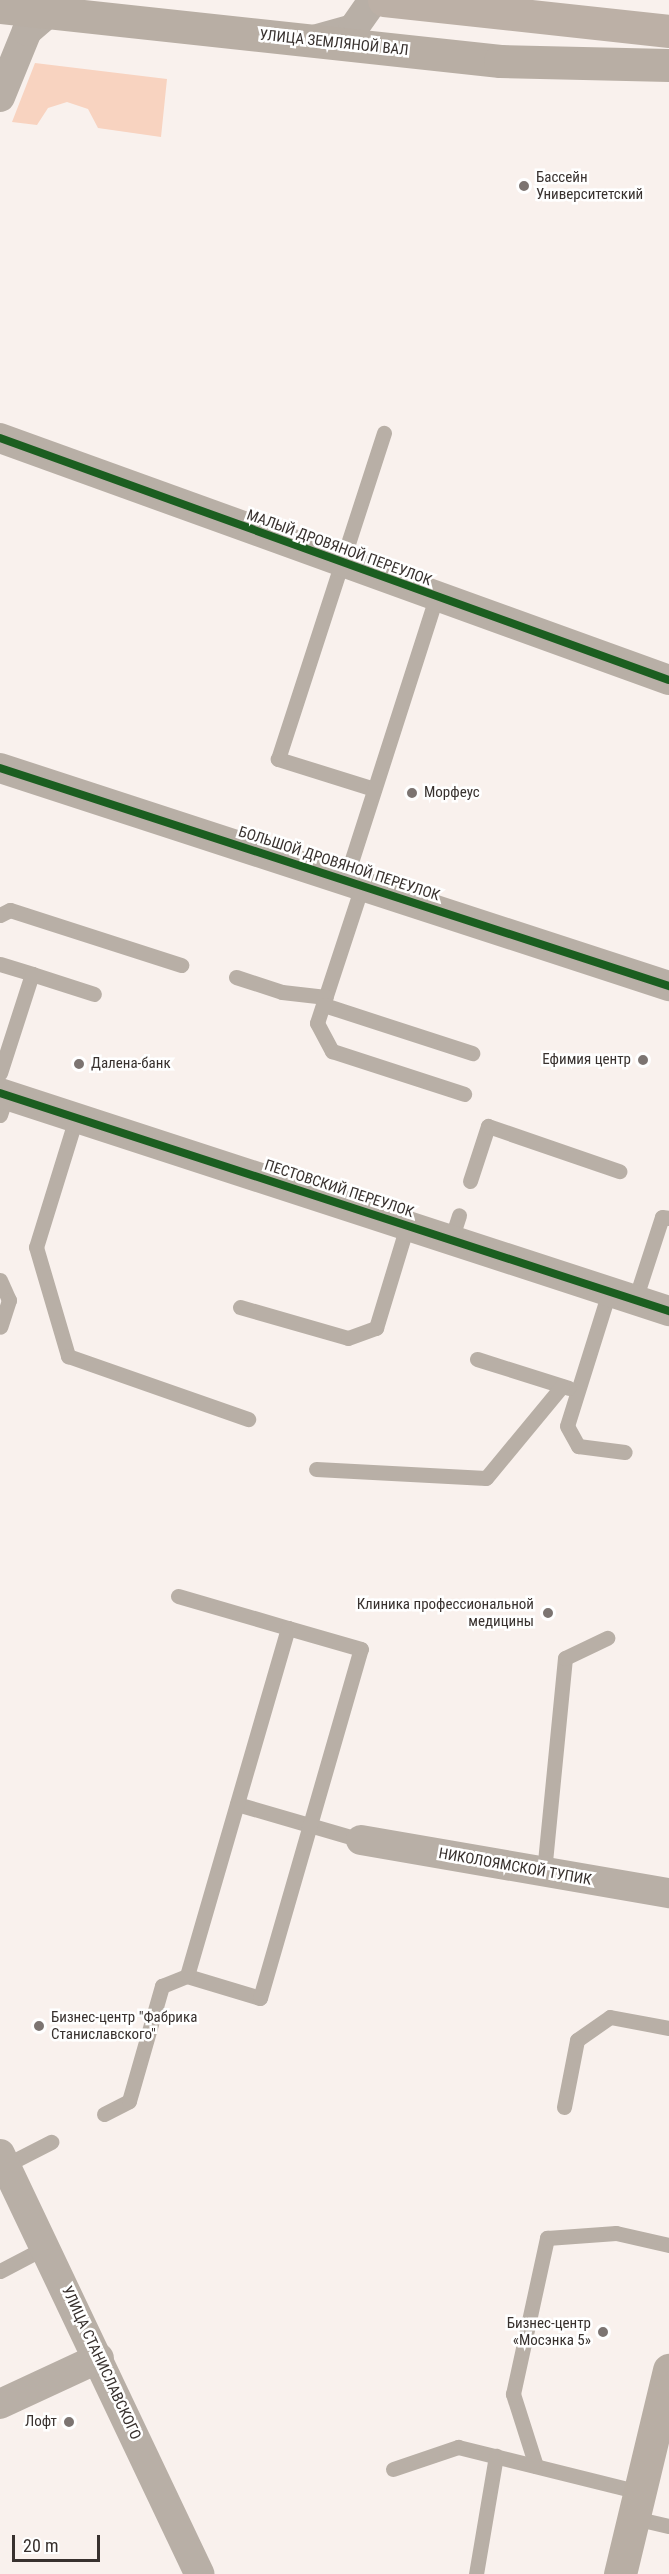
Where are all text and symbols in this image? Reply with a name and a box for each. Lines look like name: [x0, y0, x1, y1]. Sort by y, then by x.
street label: УЛИЦА ЗЕМЛЯНОЙ ВАЛ: [259, 26, 409, 60]
place label: Бассейн Университетский: [536, 168, 643, 203]
marker: Бассейн Университетский: [517, 179, 531, 193]
street label: МАЛЫЙ ДРОВЯНОЙ ПЕРЕУЛОК: [244, 506, 434, 590]
place label: Морфеус: [424, 784, 480, 802]
marker: Морфеус: [405, 786, 419, 800]
street label: БОЛЬШОЙ ДРОВЯНОЙ ПЕРЕУЛОК: [236, 823, 442, 905]
place label: Ефимия центр: [542, 1051, 631, 1069]
marker: Ефимия центр: [636, 1053, 650, 1067]
place label: Далена-банк: [91, 1055, 171, 1073]
marker: Далена-банк: [72, 1057, 86, 1071]
street label: ПЕСТОВСКИЙ ПЕРЕУЛОК: [262, 1156, 416, 1222]
place label: Клиника профессиональной медицины: [357, 1595, 534, 1630]
marker: Клиника профессиональной медицины: [539, 1604, 557, 1622]
street label: НИКОЛОЯМСКОЙ ТУПИК: [437, 1845, 593, 1889]
place label: Бизнес-центр "Фабрика Станиславского": [51, 2008, 197, 2043]
marker: Бизнес-центр "Фабрика Станиславского": [32, 2019, 46, 2033]
street label: УЛИЦА СТАНИСЛАВСКОГО: [58, 2283, 144, 2443]
place label: Бизнес-центр «Мосэнка 5»: [507, 2314, 591, 2349]
marker: Бизнес-центр «Мосэнка 5»: [596, 2325, 610, 2339]
place label: Лофт: [25, 2413, 57, 2431]
marker: Лофт: [62, 2415, 76, 2429]
scale bar: [15, 2523, 104, 2561]
text: 20 m: [23, 2535, 58, 2556]

